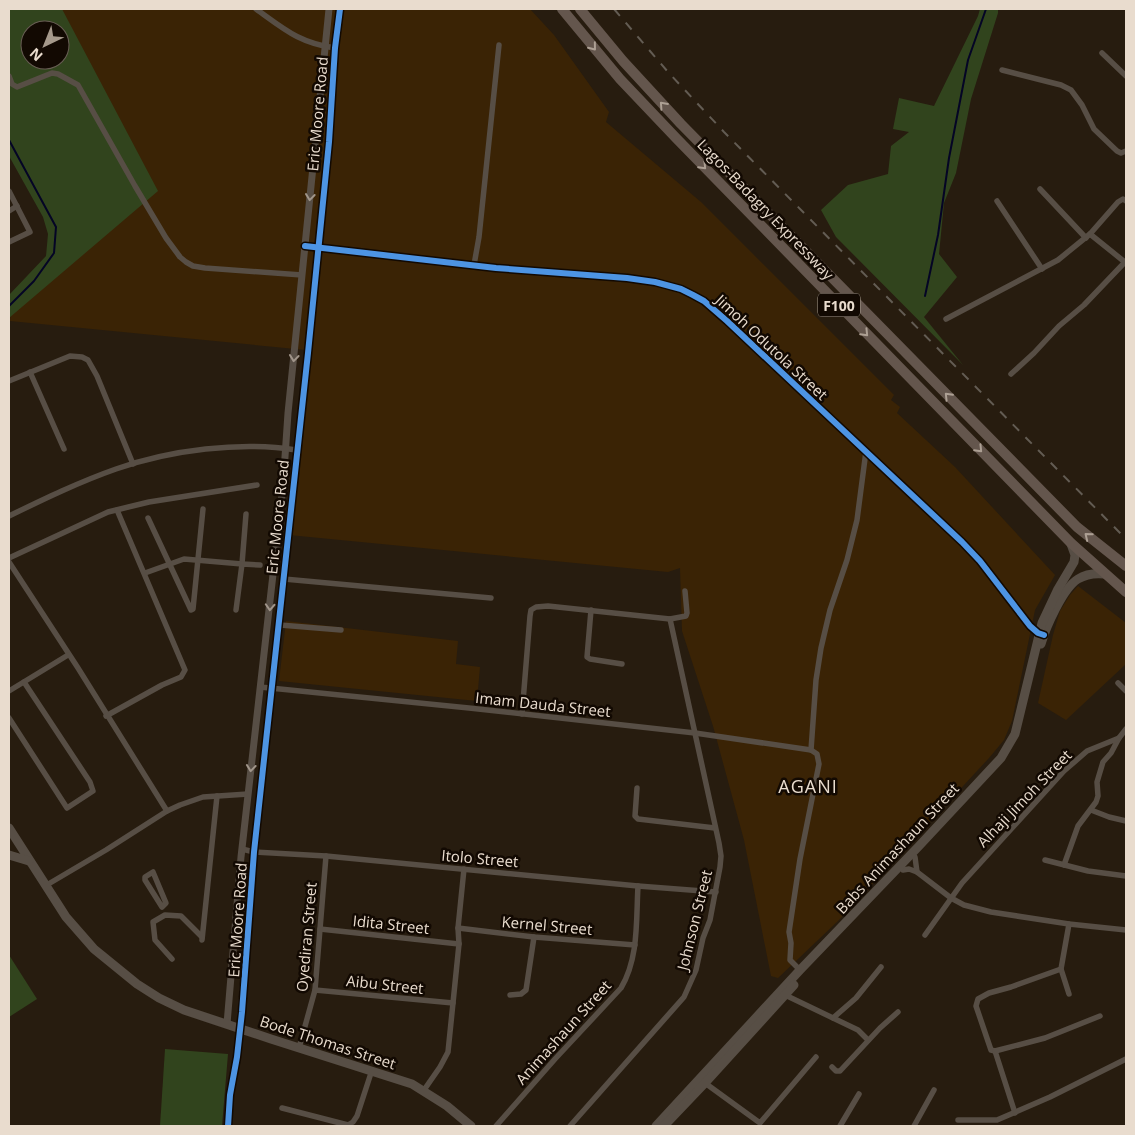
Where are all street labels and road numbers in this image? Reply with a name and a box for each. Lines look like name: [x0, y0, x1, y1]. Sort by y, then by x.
street label: Eric Moore Road: [302, 56, 332, 172]
street label: Lagos-Badagry Expressway: [693, 134, 839, 284]
street label: Jimoh Odutola Street: [710, 288, 832, 404]
road number: F100: [818, 294, 860, 316]
street label: Eric Moore Road: [261, 459, 293, 575]
street label: Imam Dauda Street: [474, 687, 612, 721]
street label: Alhaji Jimoh Street: [972, 745, 1076, 851]
street label: Babs Animashaun Street: [831, 778, 963, 918]
street label: Itolo Street: [441, 845, 519, 871]
street label: Eric Moore Road: [223, 862, 251, 978]
street label: Johnson Street: [671, 868, 716, 974]
street label: Oyediran Street: [291, 881, 321, 993]
street label: Idita Street: [352, 910, 430, 938]
street label: Kernel Street: [501, 911, 593, 939]
street label: Aibu Street: [345, 970, 425, 998]
street label: Animashaun Street: [511, 976, 615, 1088]
street label: Bode Thomas Street: [257, 1011, 399, 1073]

